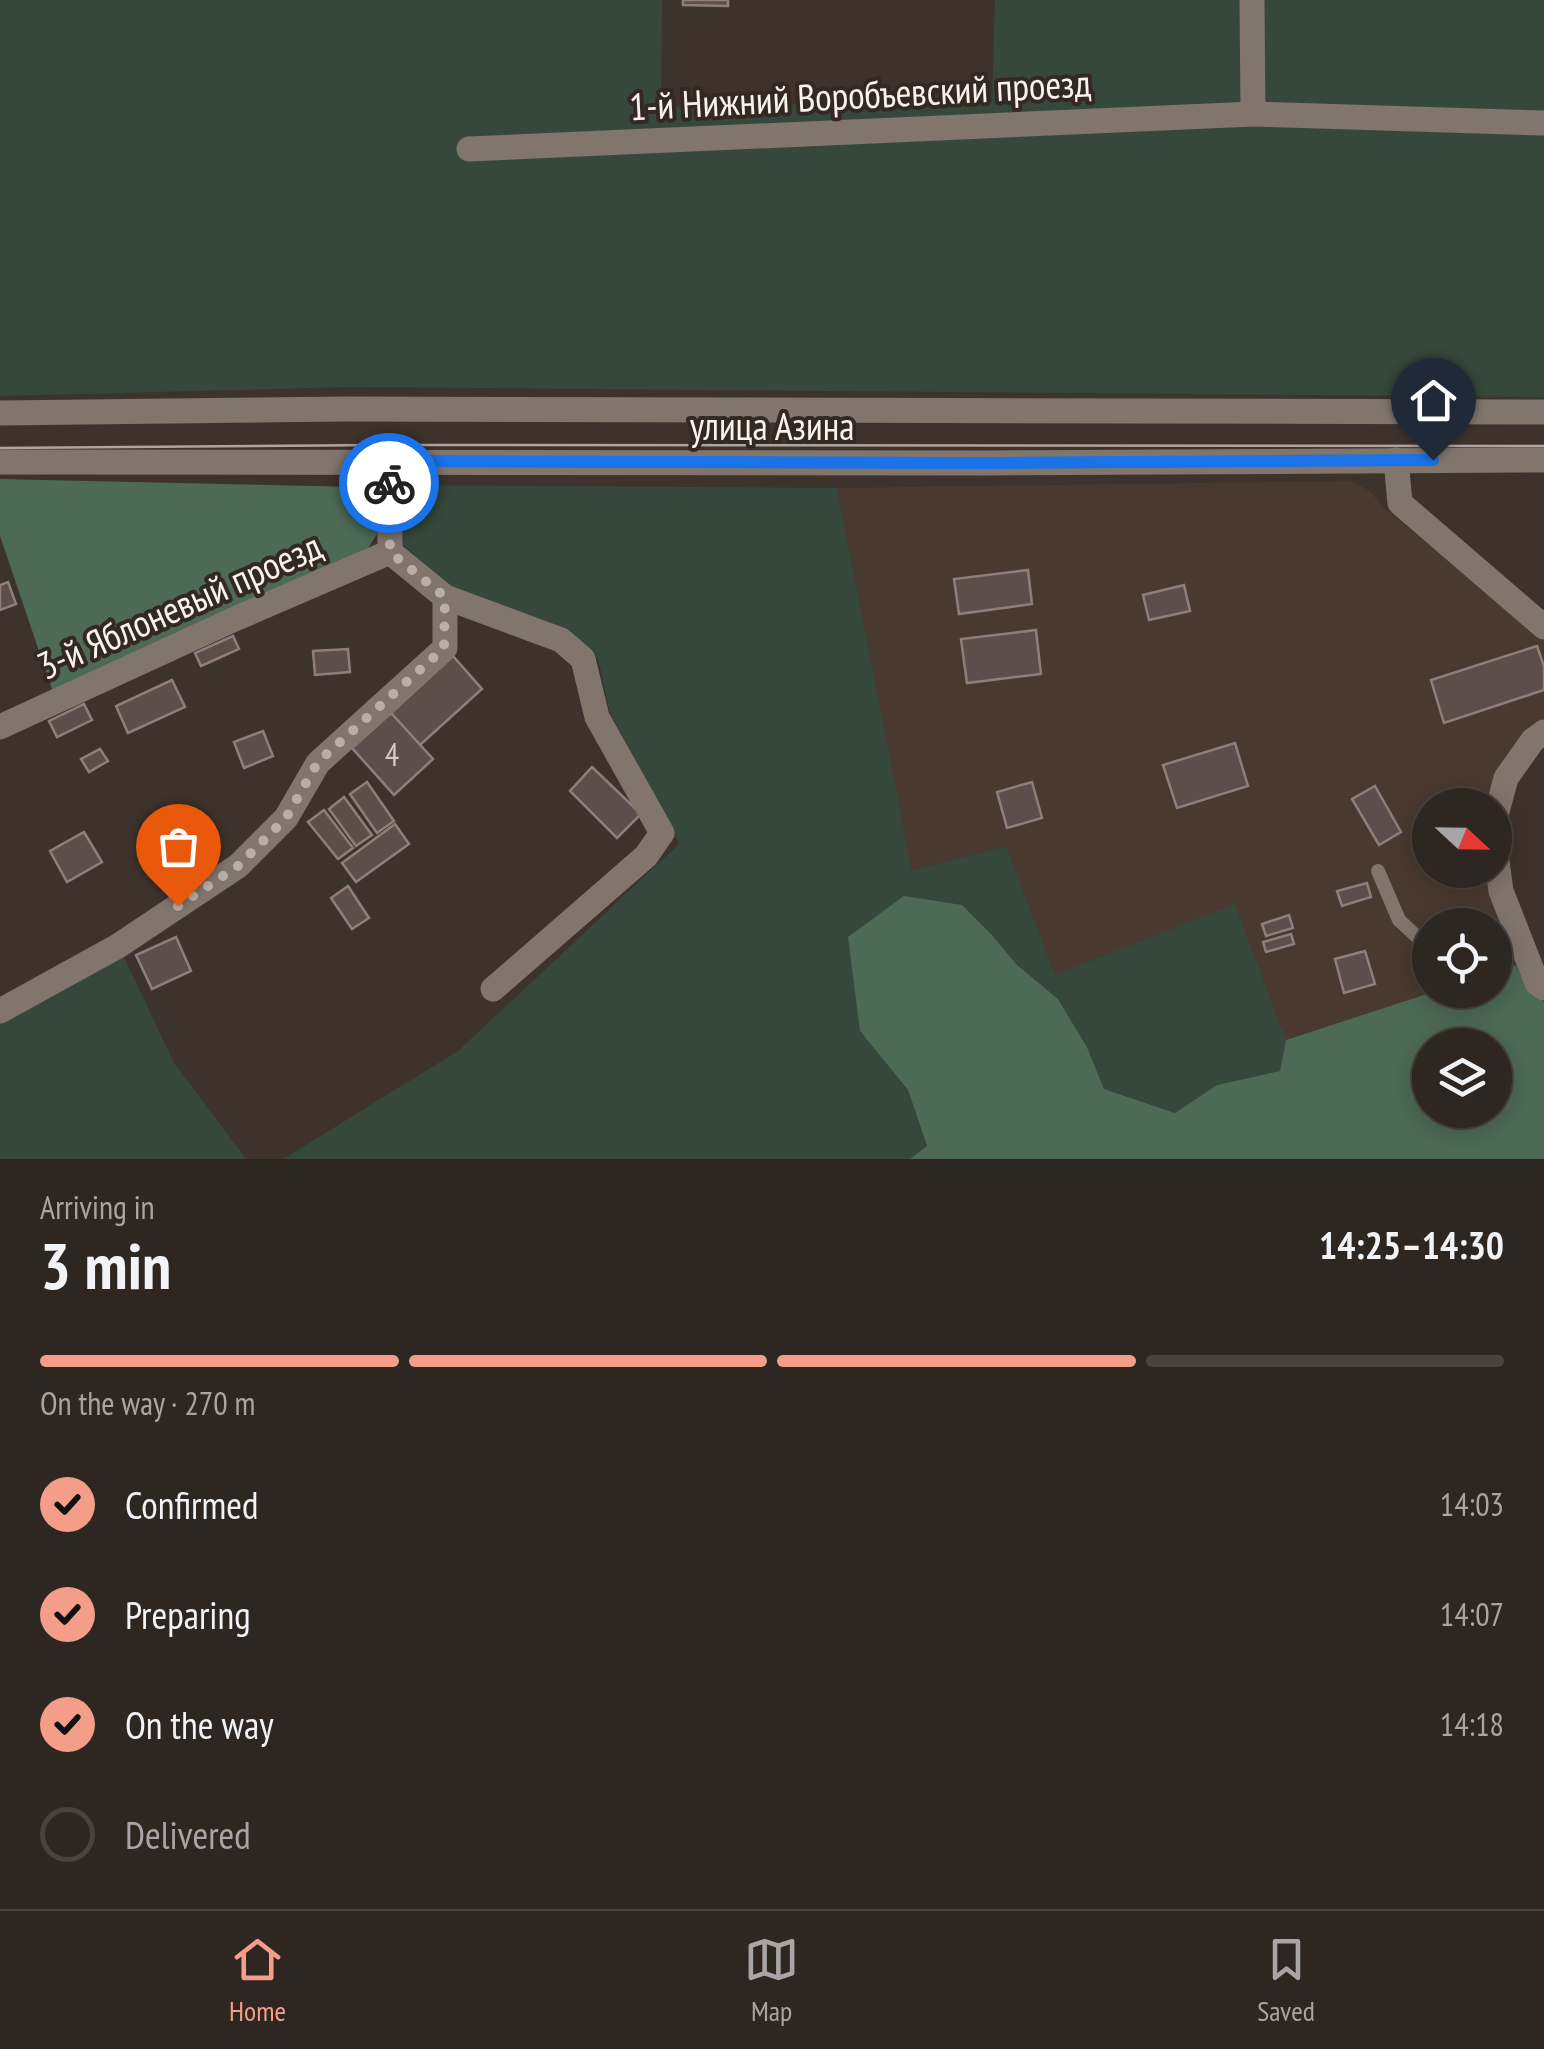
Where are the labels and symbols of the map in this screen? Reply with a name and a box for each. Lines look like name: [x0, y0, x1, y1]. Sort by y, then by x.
street label: 1-й Нижний Воробъевский проезд: [628, 57, 1092, 131]
pin: [1391, 358, 1476, 461]
street label: улица Азина: [690, 401, 854, 450]
courier: [339, 433, 439, 533]
street label: 3-й Яблоневый проезд: [29, 520, 329, 690]
house number: 4: [385, 733, 399, 775]
north arrow: [1412, 788, 1512, 888]
pin: [136, 804, 221, 907]

